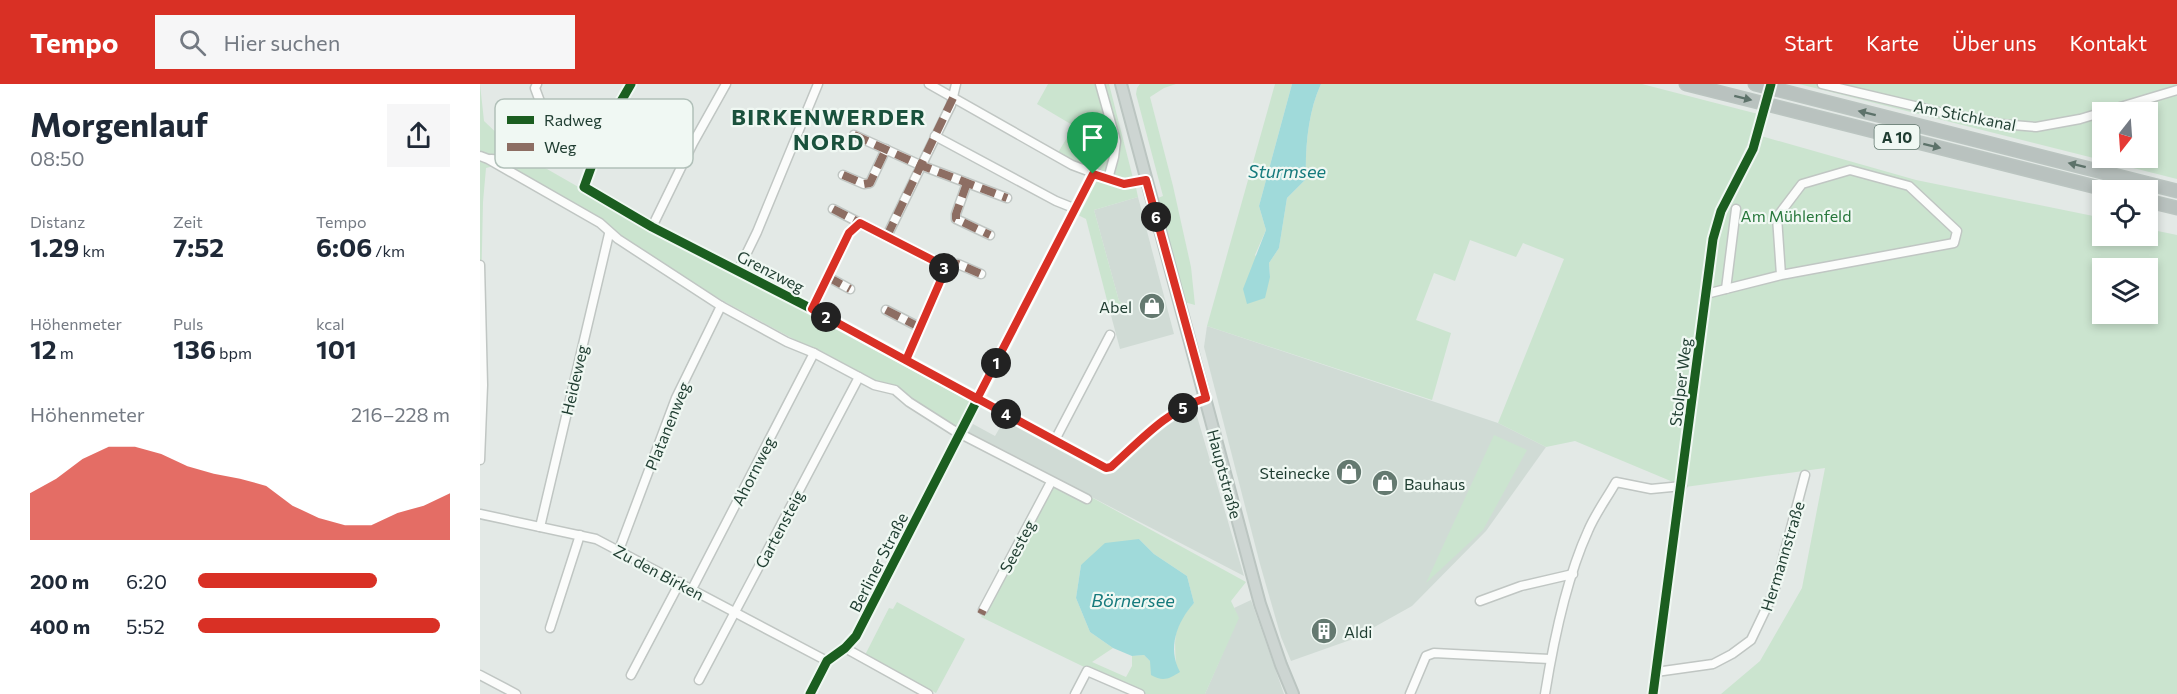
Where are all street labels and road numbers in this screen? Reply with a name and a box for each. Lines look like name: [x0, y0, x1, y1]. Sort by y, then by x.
street label: Am Stichkanal: [1912, 96, 2018, 134]
road number: A 10: [1874, 125, 1920, 149]
street label: Grenzweg: [734, 246, 808, 296]
street label: Stolper Weg: [1665, 336, 1695, 427]
street label: Heideweg: [557, 343, 591, 417]
street label: Platanenweg: [641, 379, 693, 473]
street label: Hauptstraße: [1204, 427, 1246, 521]
street label: Ahornweg: [728, 433, 779, 509]
street label: Gartensteig: [751, 487, 808, 571]
street label: Hermannstraße: [1756, 499, 1808, 613]
street label: Berliner Straße: [845, 509, 911, 615]
street label: Seesteg: [995, 516, 1039, 576]
street label: Zu den Birken: [611, 540, 707, 604]

